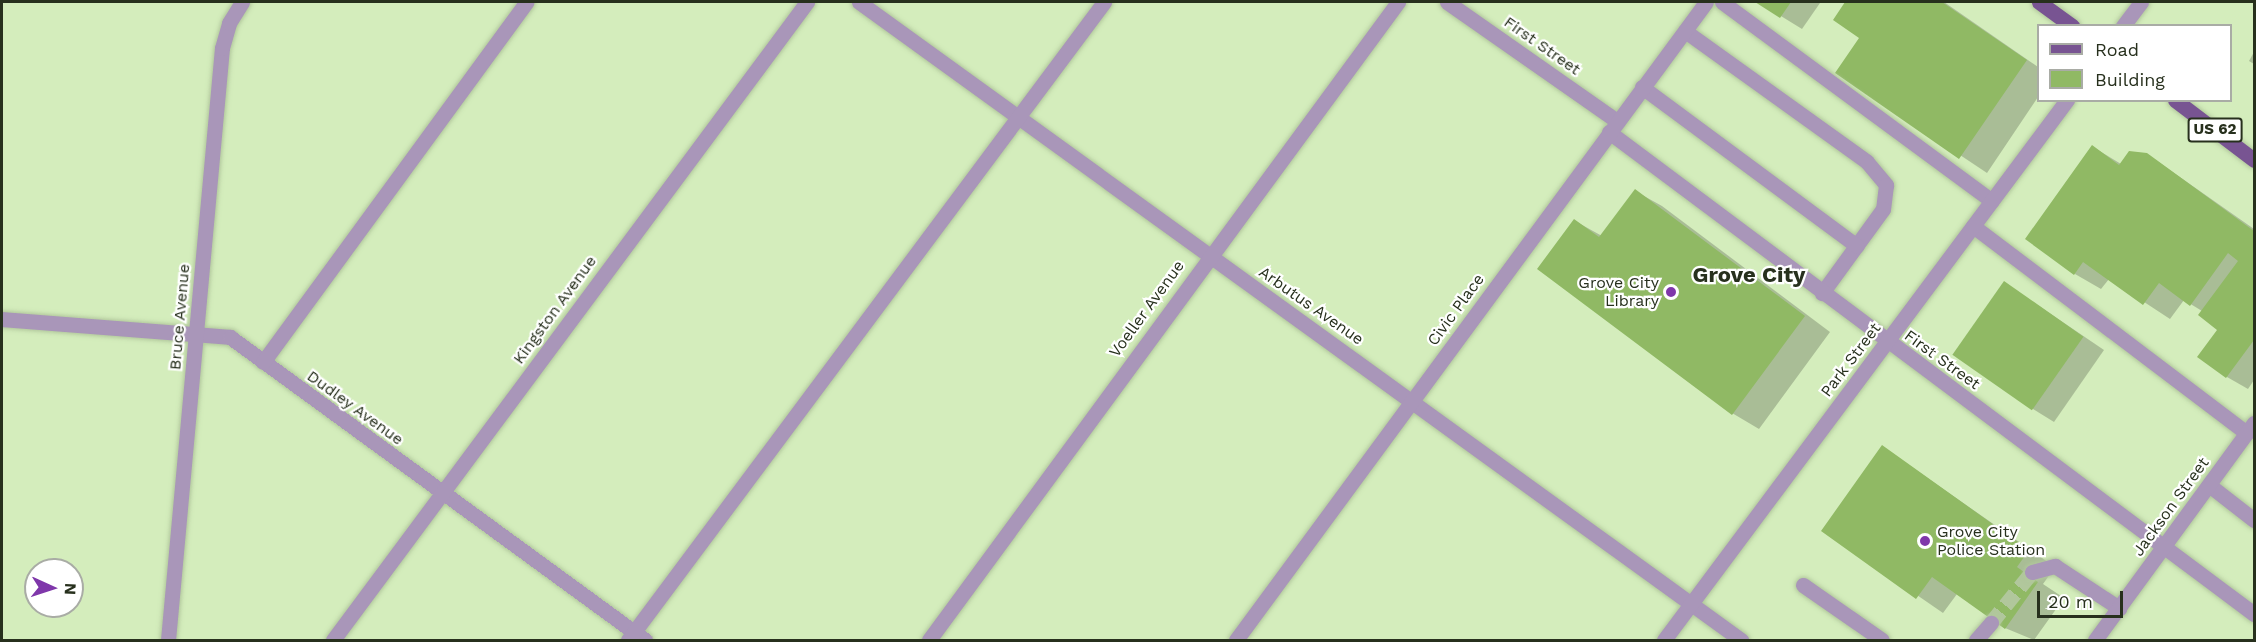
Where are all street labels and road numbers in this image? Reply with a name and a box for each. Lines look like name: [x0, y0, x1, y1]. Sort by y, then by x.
street label: First Street: [1500, 13, 1584, 79]
road number: US 62: [2186, 118, 2244, 142]
street label: Kingston Avenue: [509, 252, 601, 368]
street label: Voeller Avenue: [1105, 256, 1189, 362]
street label: Bruce Avenue: [166, 263, 194, 371]
street label: Arbutus Avenue: [1255, 263, 1367, 349]
street label: Civic Place: [1424, 270, 1488, 350]
street label: Park Street: [1817, 319, 1885, 401]
street label: First Street: [1900, 326, 1984, 394]
street label: Dudley Avenue: [303, 366, 407, 450]
street label: Jackson Street: [2129, 454, 2213, 560]

